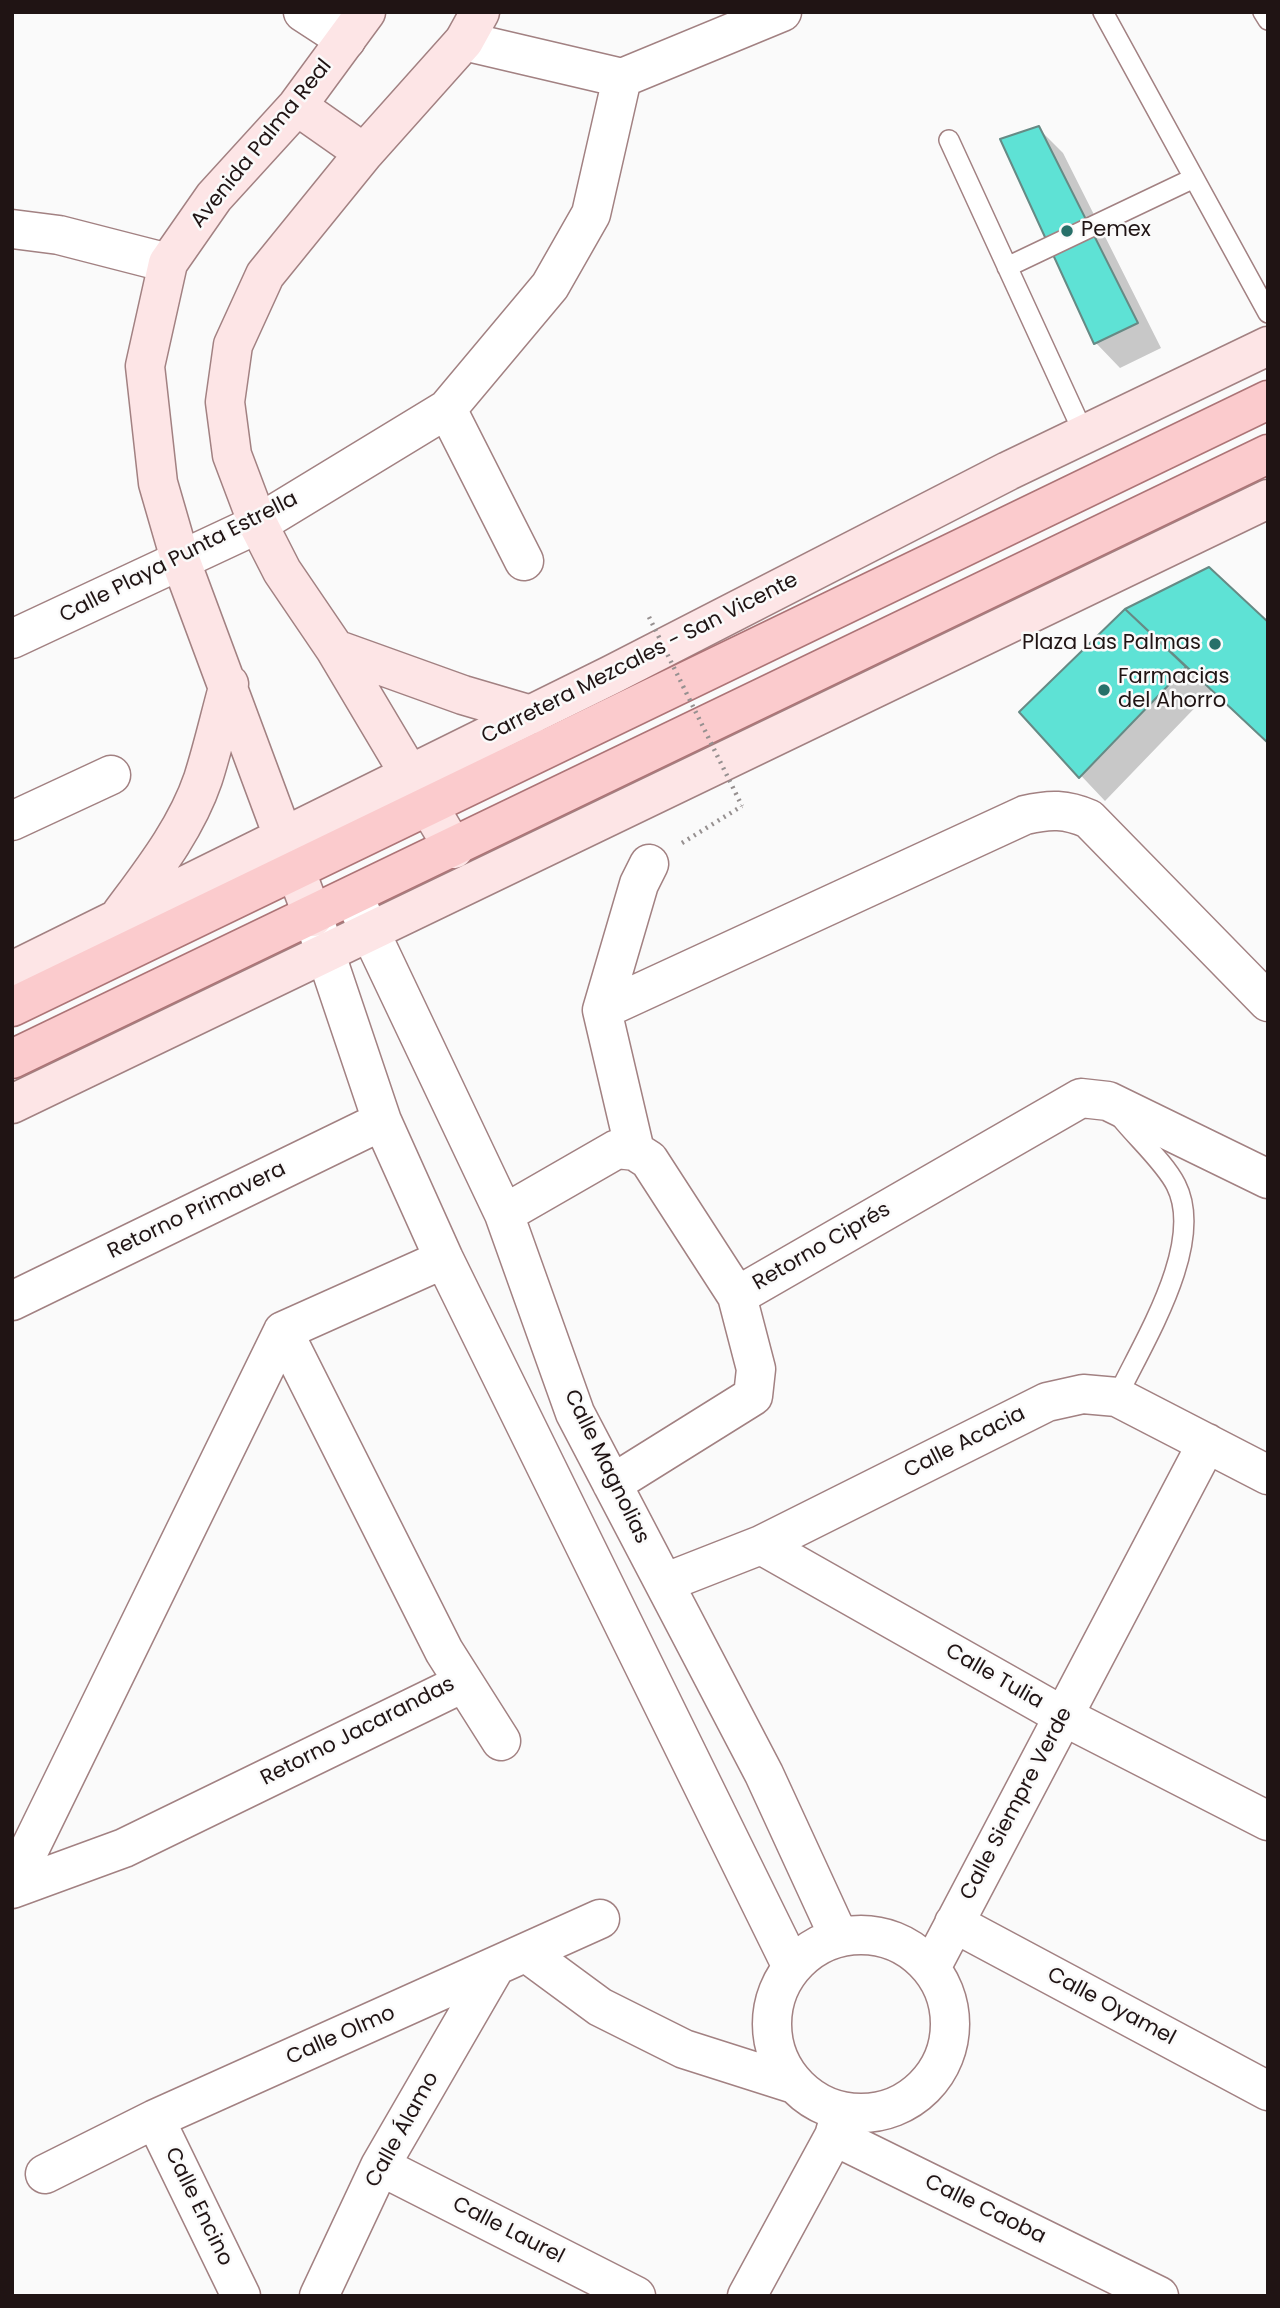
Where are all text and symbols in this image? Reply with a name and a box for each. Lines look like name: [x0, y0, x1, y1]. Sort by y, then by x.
street label: Avenida Palma Real: [186, 55, 338, 233]
place label: Pemex: [1081, 218, 1151, 244]
marker: Pemex: [1059, 223, 1075, 239]
street label: Calle Playa Punta Estrella: [56, 487, 302, 629]
street label: Carretera Mezcales - San Vicente: [478, 568, 802, 750]
place label: Plaza Las Palmas: [1022, 631, 1201, 657]
marker: Plaza Las Palmas: [1207, 636, 1223, 652]
place label: Farmacias del Ahorro: [1118, 665, 1230, 715]
marker: Farmacias del Ahorro: [1096, 682, 1112, 698]
street label: Retorno Primavera: [104, 1157, 290, 1265]
street label: Retorno Ciprés: [749, 1197, 895, 1297]
street label: Calle Magnolias: [558, 1386, 654, 1548]
street label: Calle Acacia: [900, 1402, 1030, 1484]
street label: Calle Tulia: [941, 1639, 1047, 1715]
street label: Retorno Jacarandas: [257, 1672, 459, 1792]
street label: Calle Siempre Verde: [956, 1703, 1078, 1905]
street label: Calle Oyamel: [1043, 1963, 1179, 2051]
street label: Calle Olmo: [283, 2001, 399, 2071]
street label: Calle Álamo: [361, 2068, 445, 2192]
street label: Calle Encino: [159, 2144, 237, 2270]
street label: Calle Caoba: [920, 2170, 1050, 2250]
street label: Calle Laurel: [448, 2192, 568, 2270]

